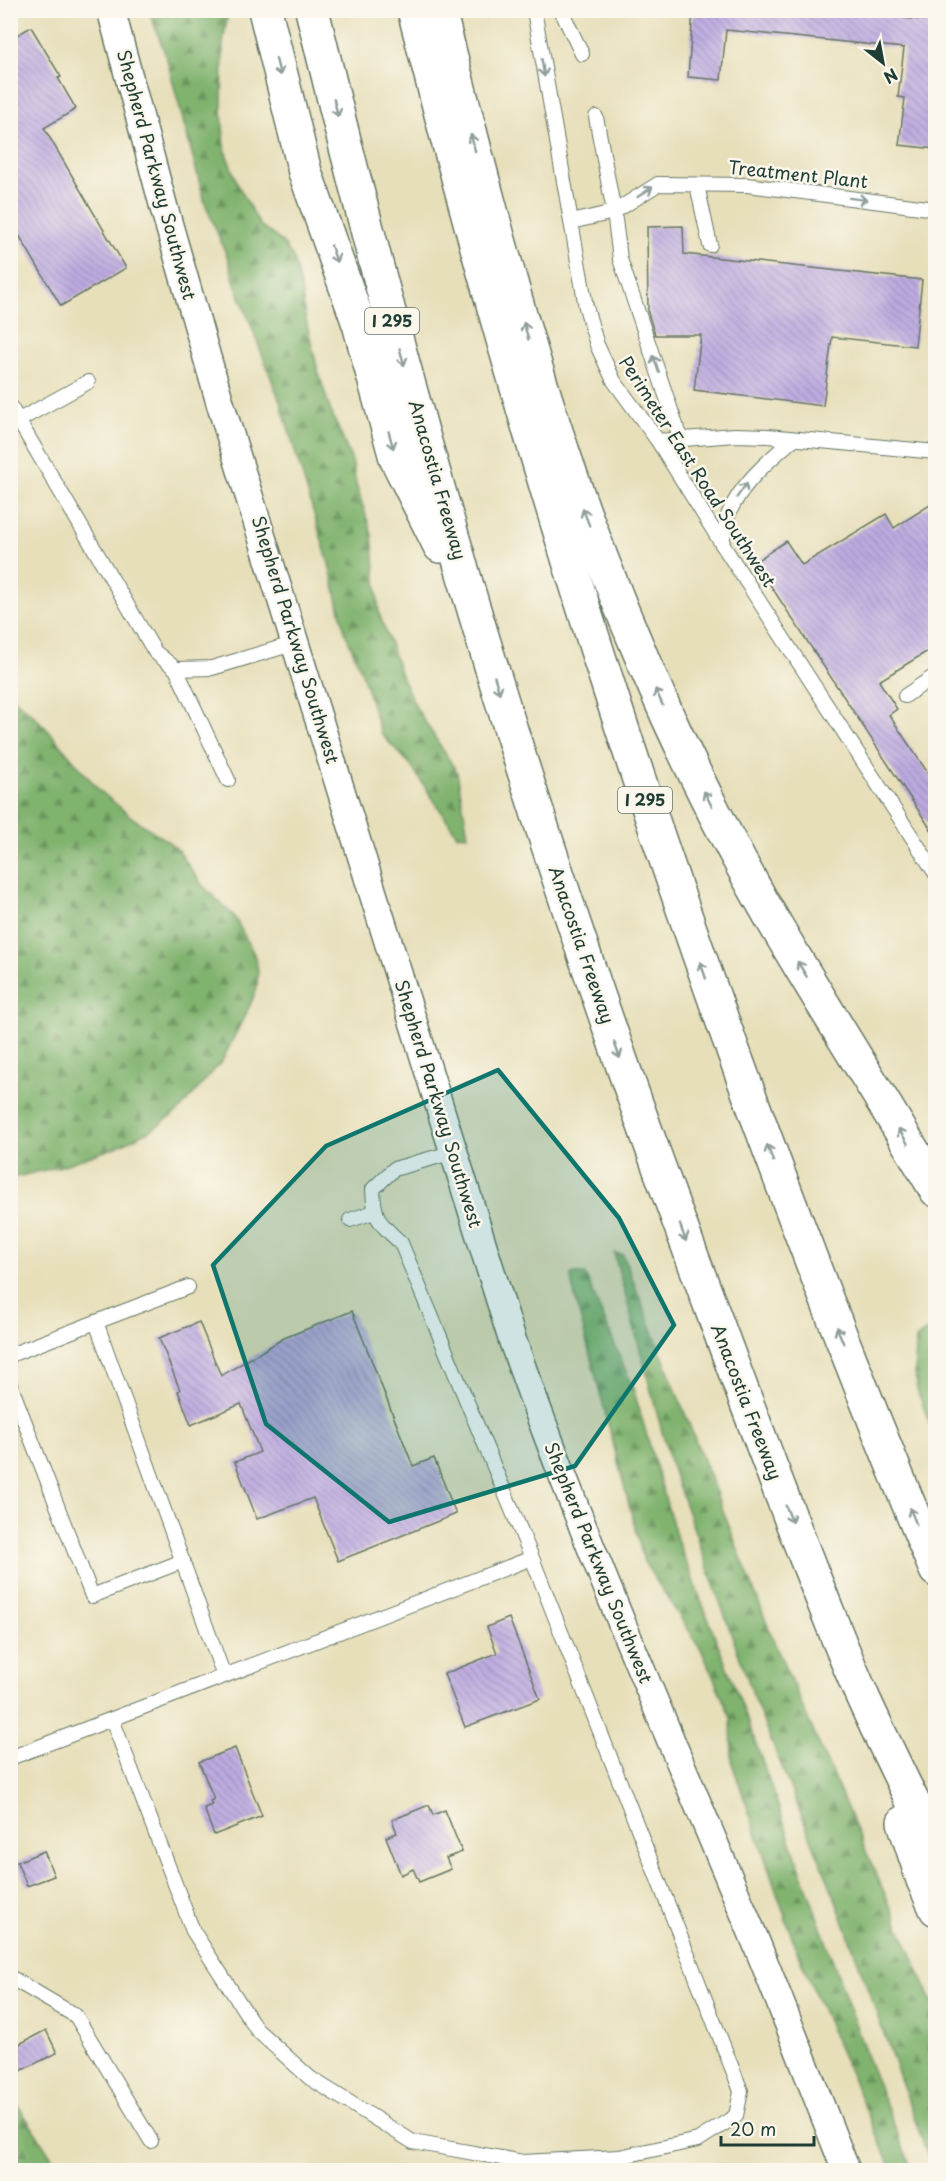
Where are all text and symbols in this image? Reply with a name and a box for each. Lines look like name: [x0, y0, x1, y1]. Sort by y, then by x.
north arrow: [853, 33, 913, 93]
street label: Shepherd Parkway Southwest: [111, 47, 204, 303]
one-way arrow: [273, 58, 285, 77]
one-way arrow: [538, 58, 549, 78]
text: N: [880, 63, 903, 90]
one-way arrow: [330, 98, 342, 117]
one-way arrow: [467, 134, 479, 153]
street label: Treatment Plant: [727, 153, 869, 194]
one-way arrow: [637, 186, 654, 199]
one-way arrow: [848, 194, 867, 205]
one-way arrow: [330, 244, 341, 263]
road number: I 295: [365, 308, 419, 334]
one-way arrow: [519, 322, 531, 341]
one-way arrow: [397, 347, 408, 366]
street label: Perimeter East Road Southwest: [613, 350, 783, 592]
one-way arrow: [649, 355, 660, 374]
street label: Anacostia Freeway: [403, 396, 474, 563]
one-way arrow: [386, 430, 397, 449]
one-way arrow: [736, 483, 748, 499]
one-way arrow: [579, 508, 590, 526]
street label: Shepherd Parkway Southwest: [246, 512, 347, 767]
one-way arrow: [492, 675, 503, 694]
one-way arrow: [653, 688, 664, 706]
road number: I 295: [618, 787, 672, 813]
one-way arrow: [702, 790, 713, 808]
street label: Anacostia Freeway: [543, 862, 622, 1027]
one-way arrow: [697, 961, 708, 980]
one-way arrow: [795, 961, 807, 978]
street label: Shepherd Parkway Southwest: [389, 976, 490, 1231]
one-way arrow: [612, 1040, 623, 1059]
one-way arrow: [897, 1128, 909, 1145]
one-way arrow: [764, 1144, 775, 1163]
one-way arrow: [678, 1223, 689, 1242]
street label: Anacostia Freeway: [705, 1319, 790, 1483]
one-way arrow: [834, 1326, 845, 1345]
street label: Shepherd Parkway Southwest: [539, 1438, 660, 1687]
one-way arrow: [784, 1504, 795, 1523]
one-way arrow: [907, 1507, 918, 1525]
scale bar: [721, 2109, 814, 2147]
text: 20 m: [730, 2115, 776, 2142]

